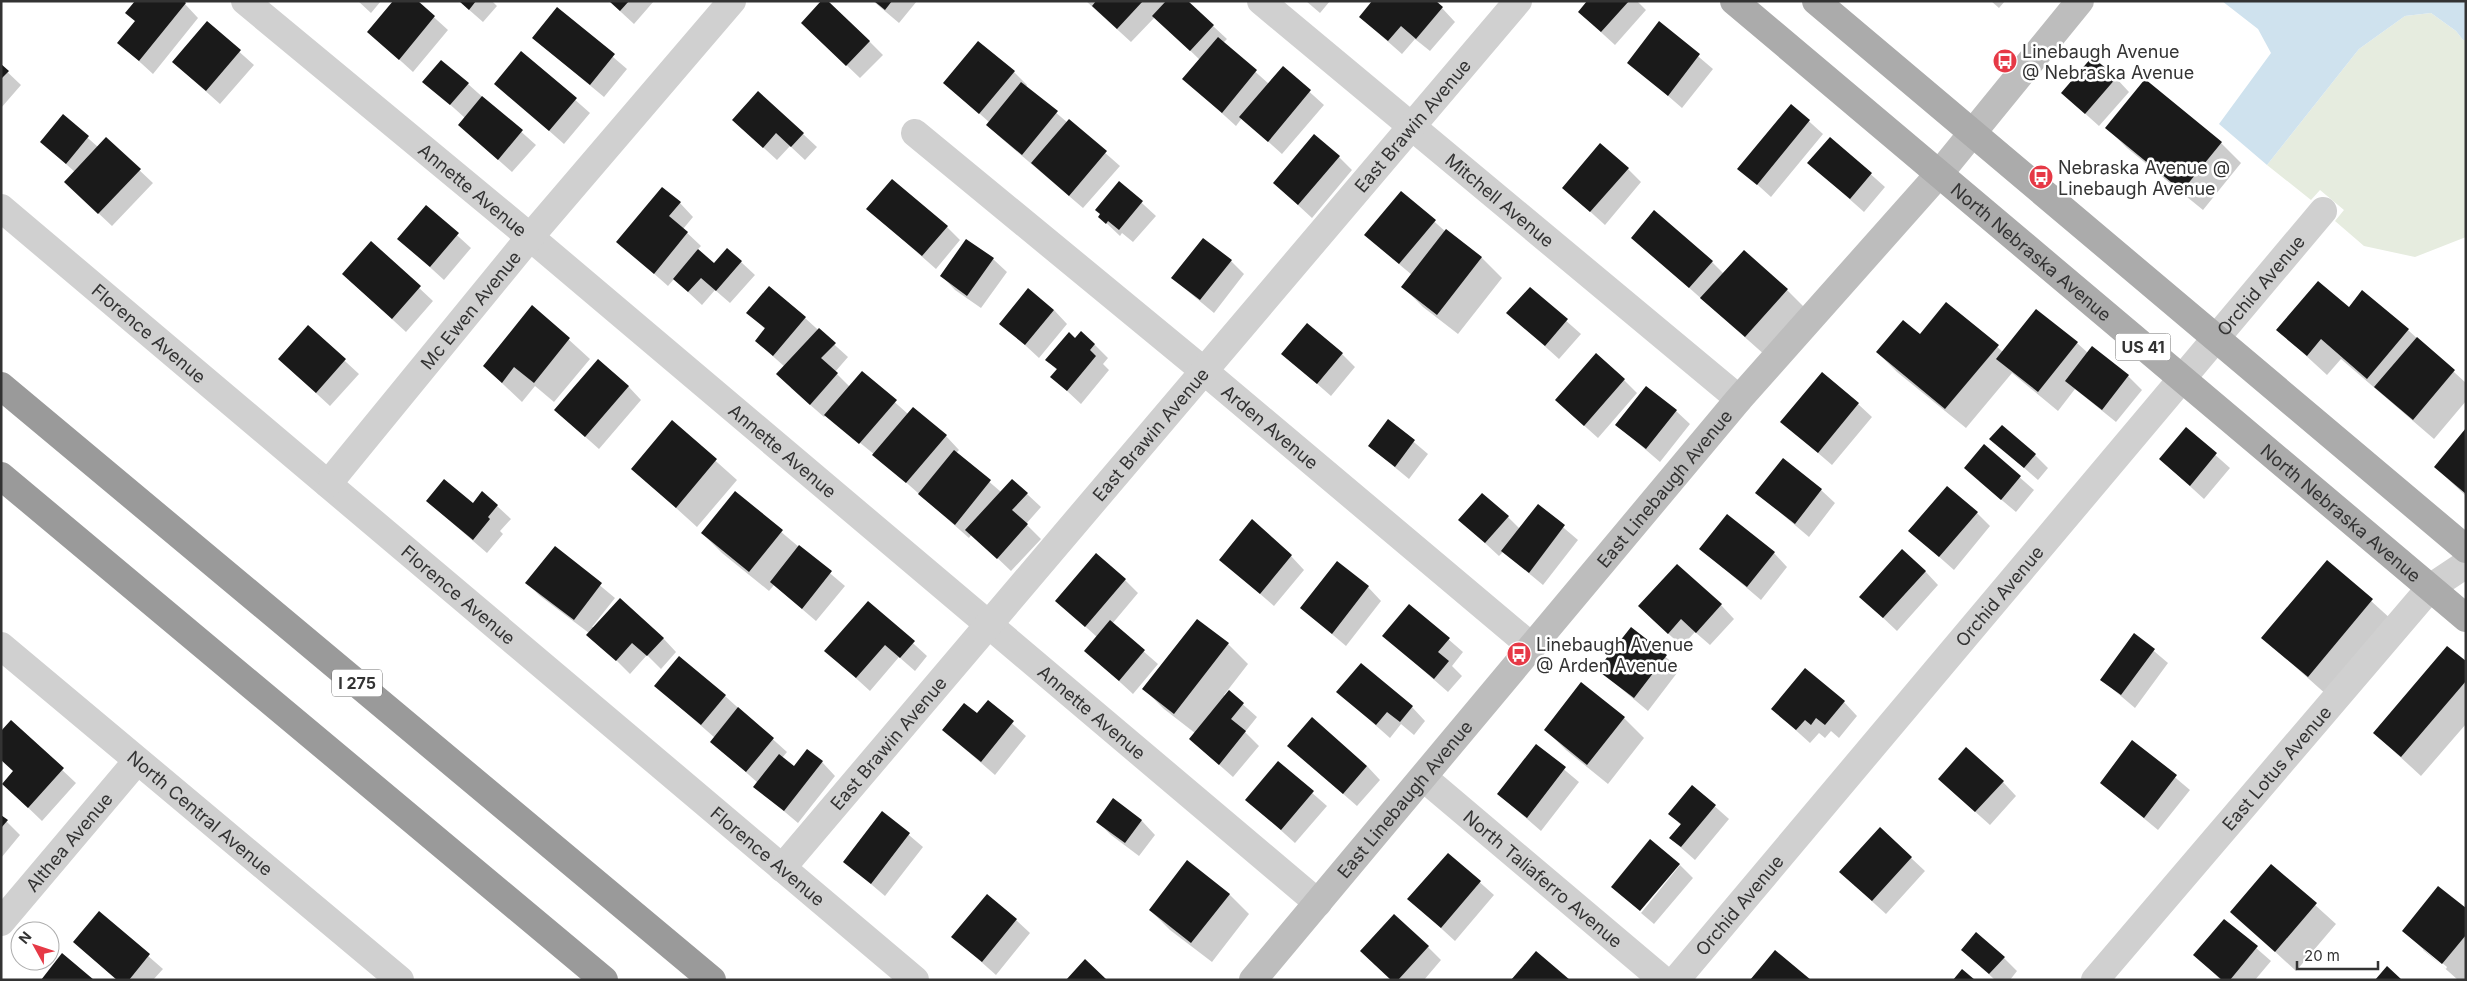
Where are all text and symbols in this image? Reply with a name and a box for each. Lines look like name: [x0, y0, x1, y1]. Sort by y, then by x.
place label: Linebaugh Avenue @ Nebraska Avenue: [2022, 41, 2194, 83]
bus stop icon: Linebaugh Avenue @ Nebraska Avenue: [1992, 48, 2018, 74]
street label: East Brawin Avenue: [1350, 55, 1475, 196]
street label: Annette Avenue: [415, 139, 531, 241]
street label: Mitchell Avenue: [1441, 149, 1559, 251]
place label: Nebraska Avenue @ Linebaugh Avenue: [2058, 157, 2230, 199]
bus stop icon: Nebraska Avenue @ Linebaugh Avenue: [2028, 164, 2054, 190]
street label: North Nebraska Avenue: [1947, 178, 2116, 325]
street label: Orchid Avenue: [2212, 231, 2309, 340]
street label: Mc Ewen Avenue: [416, 247, 525, 373]
street label: Florence Avenue: [88, 279, 210, 387]
road number: US 41: [2116, 334, 2170, 361]
street label: East Brawin Avenue: [1088, 363, 1213, 505]
street label: Arden Avenue: [1218, 380, 1323, 473]
street label: Annette Avenue: [725, 399, 841, 502]
street label: East Linebaugh Avenue: [1592, 405, 1736, 571]
street label: North Nebraska Avenue: [2257, 439, 2425, 586]
street label: Florence Avenue: [397, 541, 520, 649]
street label: Orchid Avenue: [1951, 541, 2047, 650]
place label: Linebaugh Avenue @ Arden Avenue: [1536, 634, 1694, 676]
bus stop icon: Linebaugh Avenue @ Arden Avenue: [1506, 641, 1532, 667]
street label: Annette Avenue: [1034, 661, 1150, 763]
road number: I 275: [332, 670, 382, 696]
street label: East Brawin Avenue: [826, 672, 951, 814]
street label: East Lotus Avenue: [2217, 701, 2335, 834]
street label: East Linebaugh Avenue: [1332, 716, 1476, 882]
street label: North Central Avenue: [124, 746, 277, 880]
street label: Althea Avenue: [21, 788, 116, 895]
street label: Florence Avenue: [707, 802, 829, 910]
street label: North Taliaferro Avenue: [1459, 806, 1627, 952]
street label: Orchid Avenue: [1691, 850, 1787, 960]
north arrow: [10, 921, 60, 971]
text: N: [15, 928, 35, 947]
scale bar: [2297, 938, 2378, 970]
text: 20 m: [2304, 946, 2340, 965]

